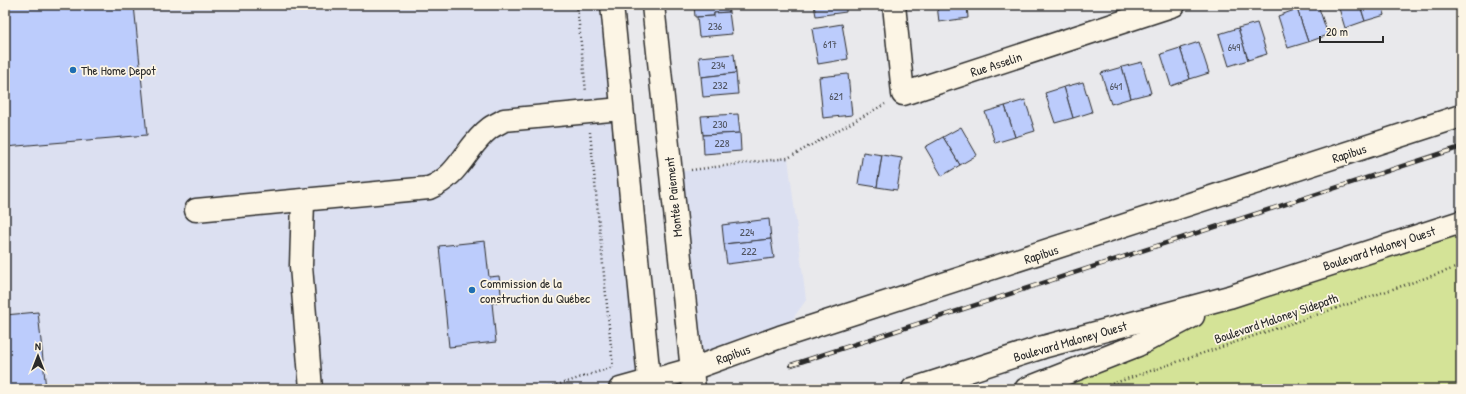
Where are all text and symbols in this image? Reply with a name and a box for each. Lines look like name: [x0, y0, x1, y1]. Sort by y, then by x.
scale bar: [1320, 18, 1383, 44]
house number: 236: [708, 19, 723, 33]
text: 20 m: [1326, 23, 1348, 40]
house number: 617: [823, 37, 837, 51]
house number: 649: [1228, 40, 1240, 54]
street label: Rue Asselin: [968, 47, 1024, 81]
house number: 234: [711, 58, 725, 72]
place label: The Home Depot: [81, 61, 156, 79]
marker: The Home Depot: [68, 65, 78, 75]
house number: 232: [712, 78, 728, 92]
house number: 641: [1110, 79, 1122, 93]
house number: 621: [829, 89, 843, 103]
house number: 230: [712, 117, 728, 131]
house number: 228: [714, 136, 730, 150]
street label: Rapibus: [1330, 139, 1368, 167]
street label: Montée Paiement: [660, 156, 686, 238]
street label: Boulevard Maloney Ouest: [1321, 221, 1438, 275]
house number: 224: [740, 225, 754, 239]
street label: Rapibus: [1022, 240, 1060, 268]
house number: 222: [741, 244, 757, 258]
place label: Commission de la construction du Québec: [480, 274, 590, 307]
marker: Commission de la construction du Québec: [467, 285, 477, 295]
street label: Boulevard Maloney Sidepath: [1212, 288, 1341, 348]
street label: Boulevard Maloney Ouest: [1011, 316, 1129, 366]
north arrow: [18, 336, 58, 376]
text: N: [35, 339, 41, 353]
street label: Rapibus: [713, 340, 753, 368]

